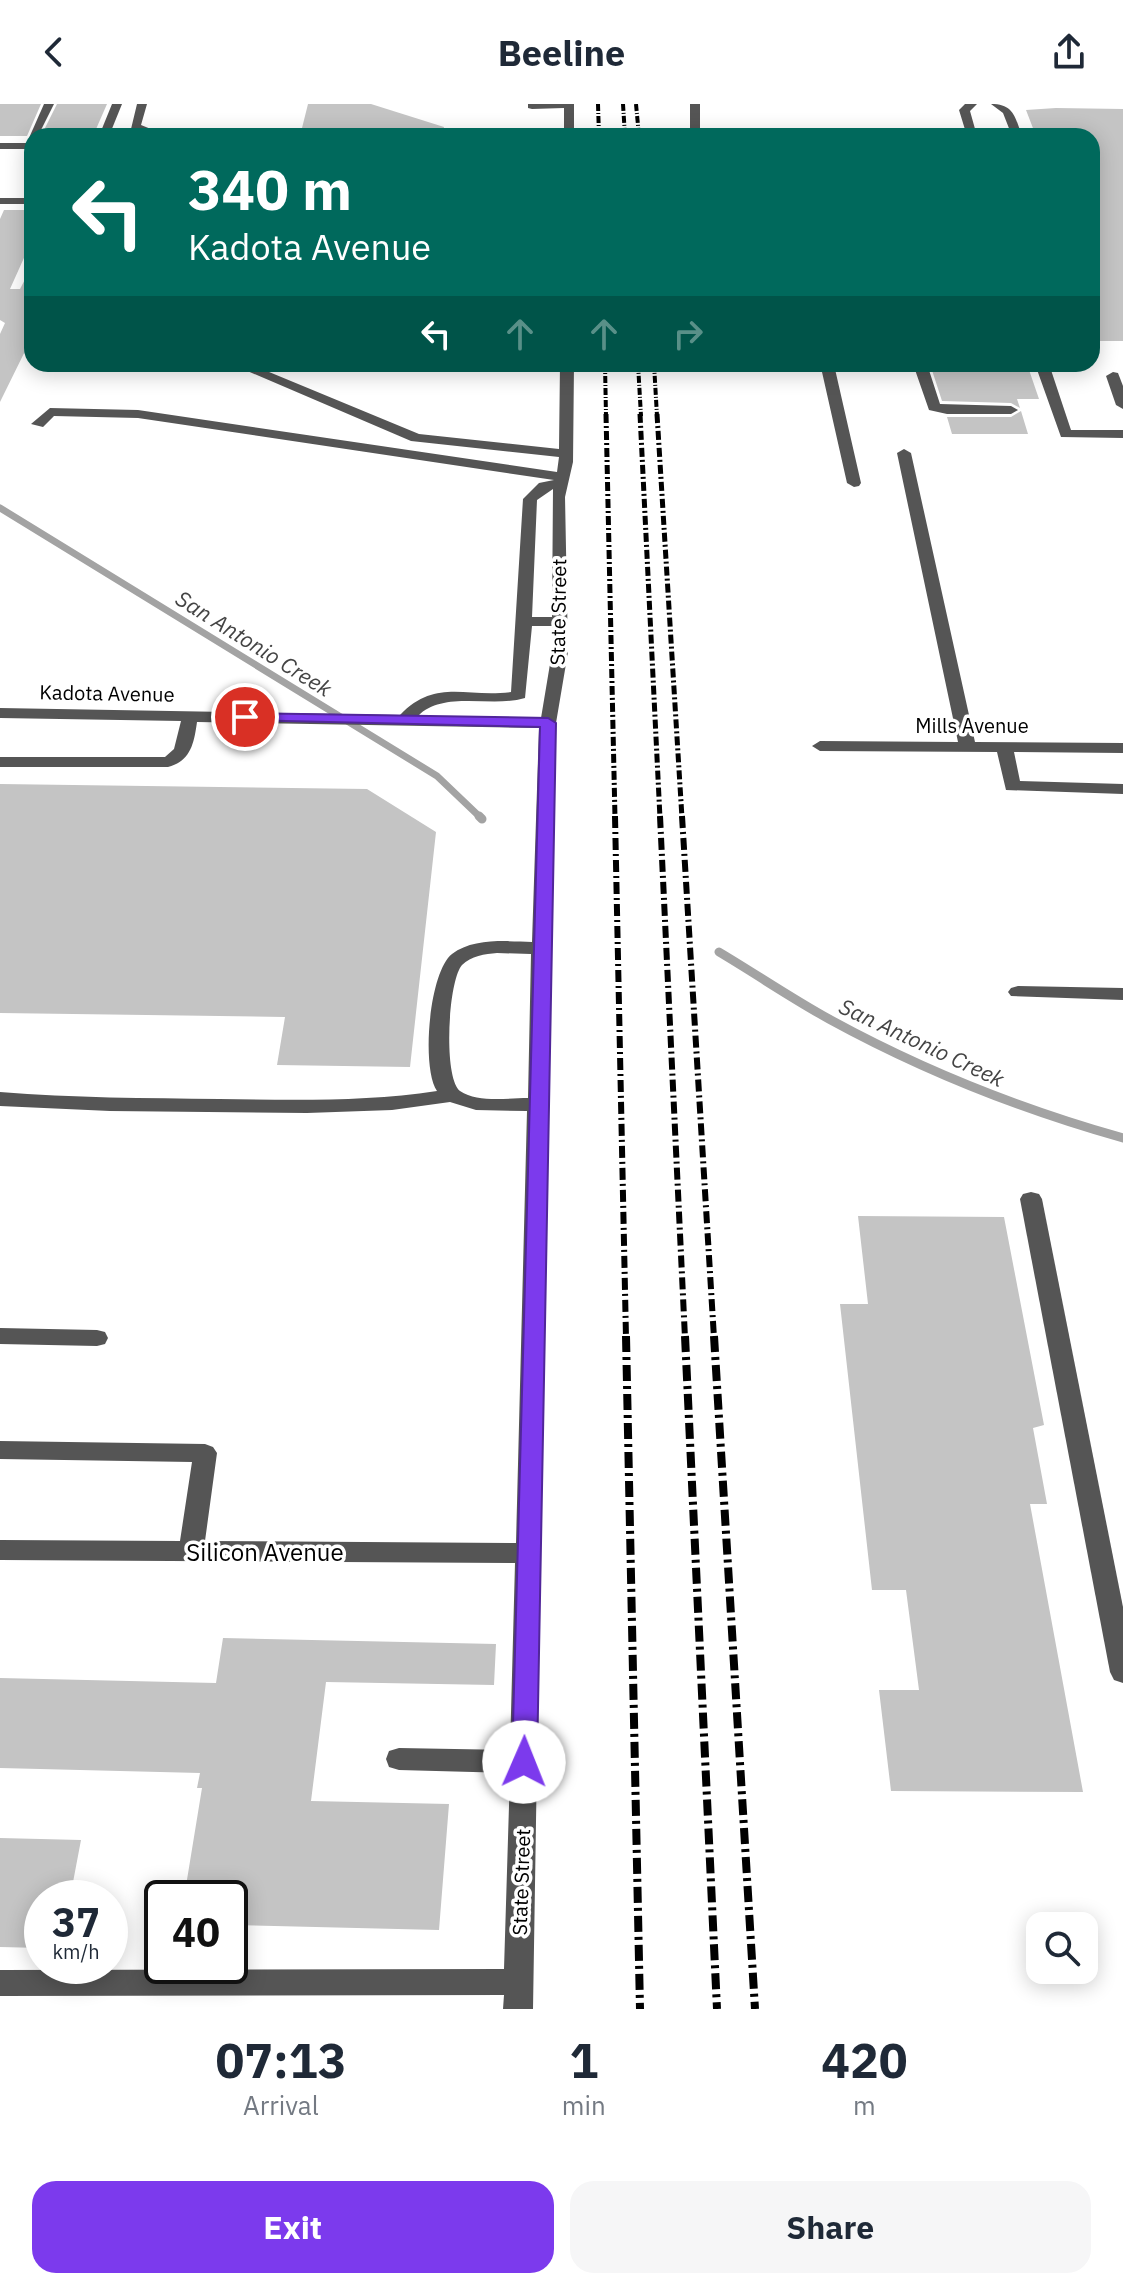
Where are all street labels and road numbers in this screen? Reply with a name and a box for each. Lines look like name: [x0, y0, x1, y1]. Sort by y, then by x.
street label: State Street: [544, 558, 572, 666]
street label: Kadota Avenue: [39, 678, 175, 708]
street label: Mills Avenue: [915, 712, 1029, 739]
street label: Silicon Avenue: [186, 1536, 344, 1568]
street label: State Street: [506, 1828, 536, 1936]

